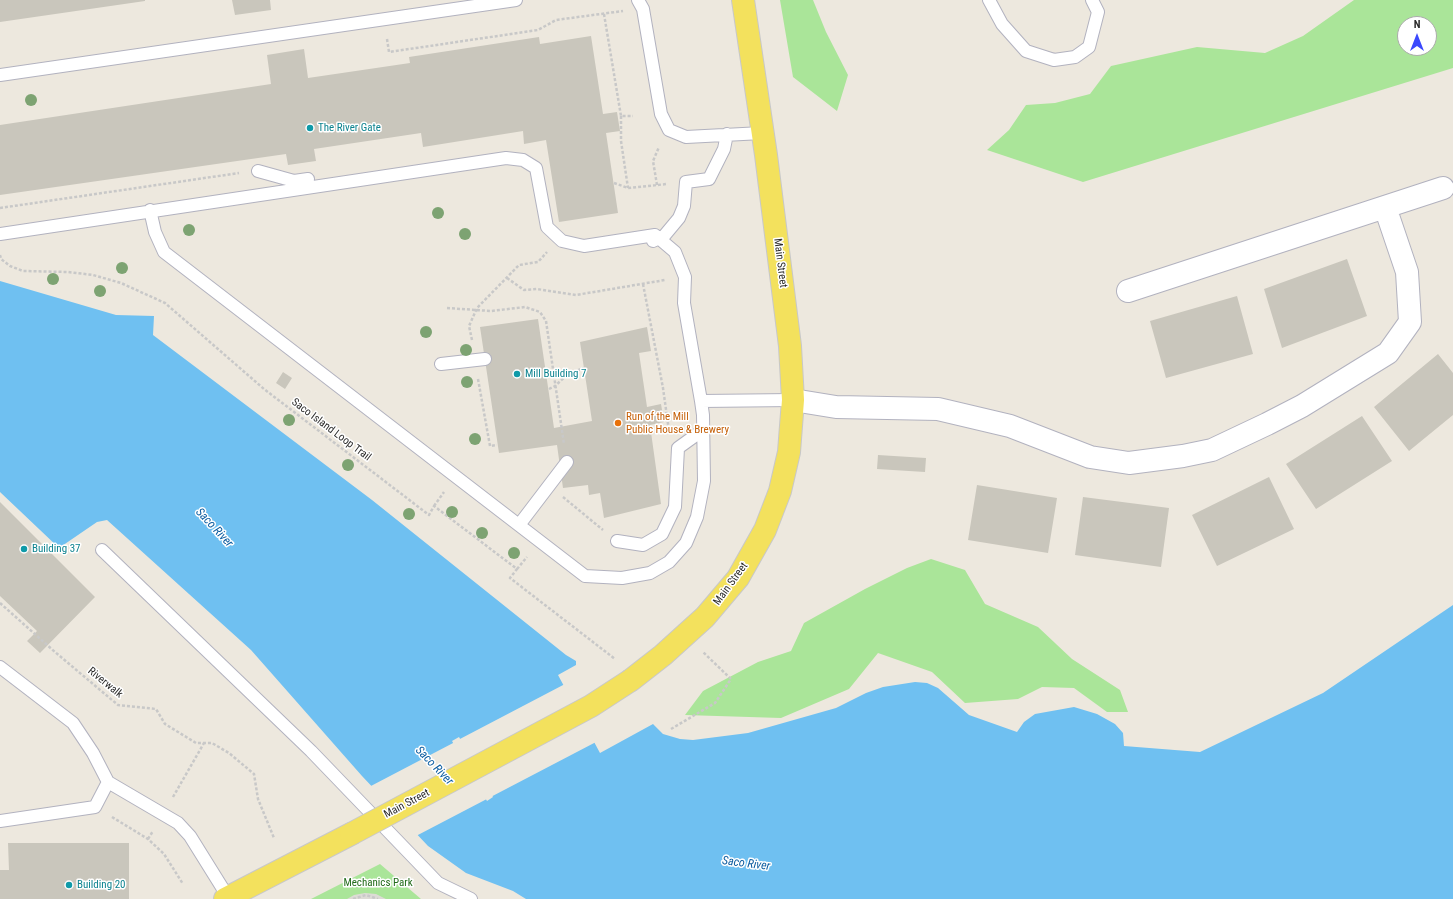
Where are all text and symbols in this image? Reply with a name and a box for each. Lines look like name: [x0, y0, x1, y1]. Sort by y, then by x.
north arrow: [1397, 16, 1437, 56]
text: N: [1414, 18, 1420, 31]
place label: The River Gate: [318, 121, 381, 135]
marker: The River Gate: [305, 123, 315, 133]
street label: Main Street: [770, 238, 790, 288]
place label: Mill Building 7: [525, 367, 586, 381]
marker: Mill Building 7: [512, 369, 522, 379]
street label: Saco Island Loop Trail: [289, 396, 373, 464]
place label: Run of the Mill Public House & Brewery: [626, 410, 729, 436]
marker: Run of the Mill Public House & Brewery: [613, 418, 623, 428]
water label: Saco River: [192, 505, 236, 551]
place label: Building 37: [32, 542, 80, 556]
marker: Building 37: [19, 544, 29, 554]
street label: Main Street: [711, 560, 751, 608]
street label: Riverwalk: [85, 665, 125, 701]
water label: Saco River: [412, 744, 456, 788]
street label: Main Street: [382, 786, 432, 822]
water label: Saco River: [721, 854, 771, 874]
park label: Mechanics Park: [343, 876, 413, 890]
place label: Building 20: [77, 878, 125, 892]
marker: Building 20: [64, 880, 74, 890]

